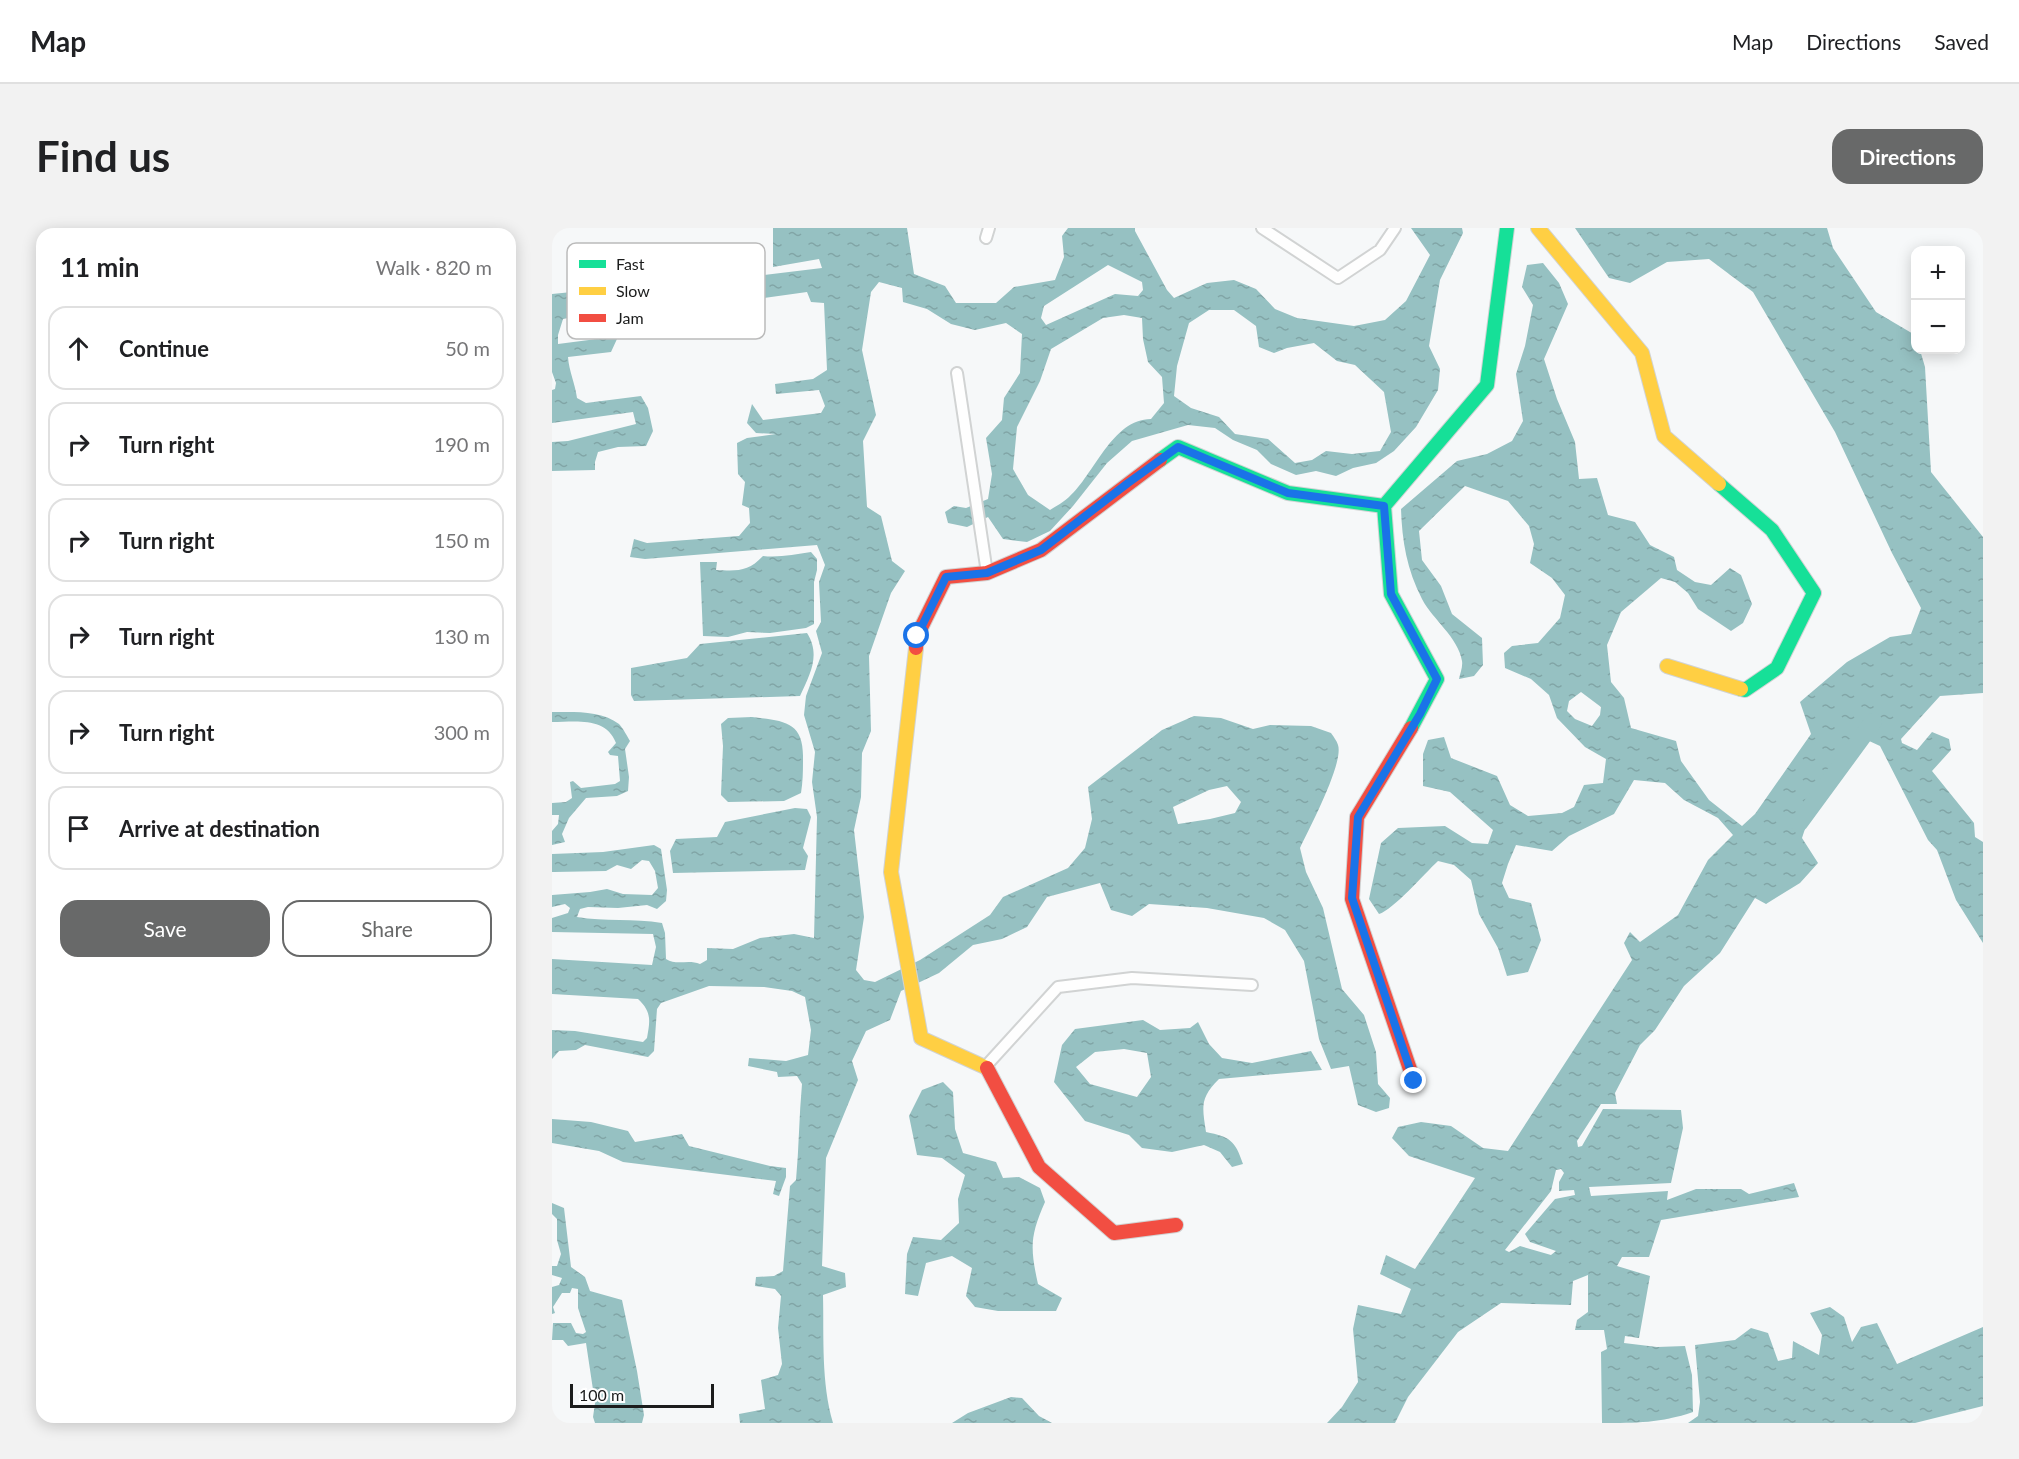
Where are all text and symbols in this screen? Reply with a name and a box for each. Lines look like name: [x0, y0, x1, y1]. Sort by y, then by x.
text: Map: [30, 24, 86, 58]
text: Map: [1732, 29, 1773, 54]
text: Directions: [1806, 29, 1901, 54]
text: Saved: [1934, 29, 1989, 54]
button: Directions: [1832, 129, 1983, 184]
text: Find us: [36, 131, 170, 181]
legend: [567, 243, 765, 339]
map controls: [1911, 246, 1965, 354]
button: +: [1911, 246, 1965, 300]
text: 11 min: [60, 251, 140, 283]
text: Fast: [616, 254, 645, 273]
text: Walk · 820 m: [376, 255, 492, 279]
text: Slow: [616, 281, 650, 300]
button: −: [1911, 300, 1965, 354]
text: Jam: [616, 308, 644, 327]
icon: ahead: [62, 332, 95, 365]
text: Continue: [119, 335, 209, 362]
text: 50 m: [445, 336, 490, 360]
icon: right: [62, 428, 95, 461]
text: Turn right: [119, 431, 214, 458]
text: 190 m: [434, 432, 490, 456]
icon: right: [62, 524, 95, 557]
text: Turn right: [119, 527, 214, 554]
text: 150 m: [434, 528, 490, 552]
icon: right: [62, 620, 95, 653]
route start: [903, 622, 929, 648]
text: Turn right: [119, 623, 214, 650]
text: 130 m: [434, 624, 490, 648]
icon: right: [62, 716, 95, 749]
text: Turn right: [119, 719, 214, 746]
text: 300 m: [434, 720, 490, 744]
icon: arrive: [62, 812, 95, 845]
text: Arrive at destination: [119, 815, 320, 842]
button: Save: [60, 900, 270, 957]
button: Share: [282, 900, 492, 957]
route end: [1400, 1067, 1426, 1093]
scale bar: [570, 1381, 714, 1408]
text: 100 m: [579, 1385, 624, 1404]

